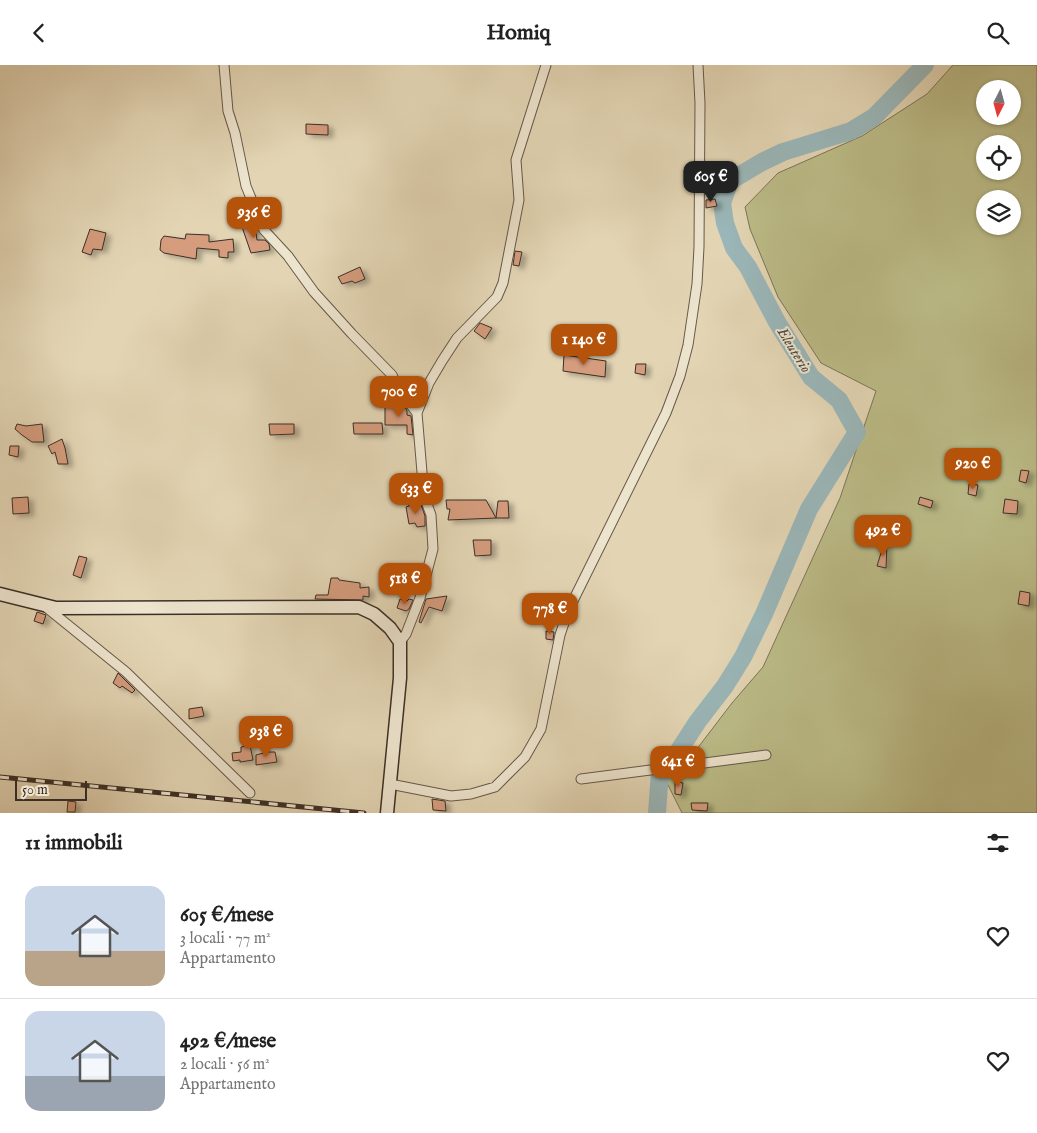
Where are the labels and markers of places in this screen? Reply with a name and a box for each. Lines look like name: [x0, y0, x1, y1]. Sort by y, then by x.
pin: 605 €: [676, 161, 746, 203]
pin: 936 €: [219, 197, 289, 239]
pin: 1 140 €: [538, 323, 630, 366]
pin: 700 €: [364, 375, 434, 418]
pin: 920 €: [938, 447, 1008, 490]
pin: 633 €: [381, 473, 451, 515]
pin: 492 €: [848, 515, 918, 557]
pin: 518 €: [370, 563, 440, 605]
pin: 778 €: [515, 593, 585, 635]
pin: 938 €: [231, 715, 301, 758]
pin: 641 €: [643, 745, 713, 788]

